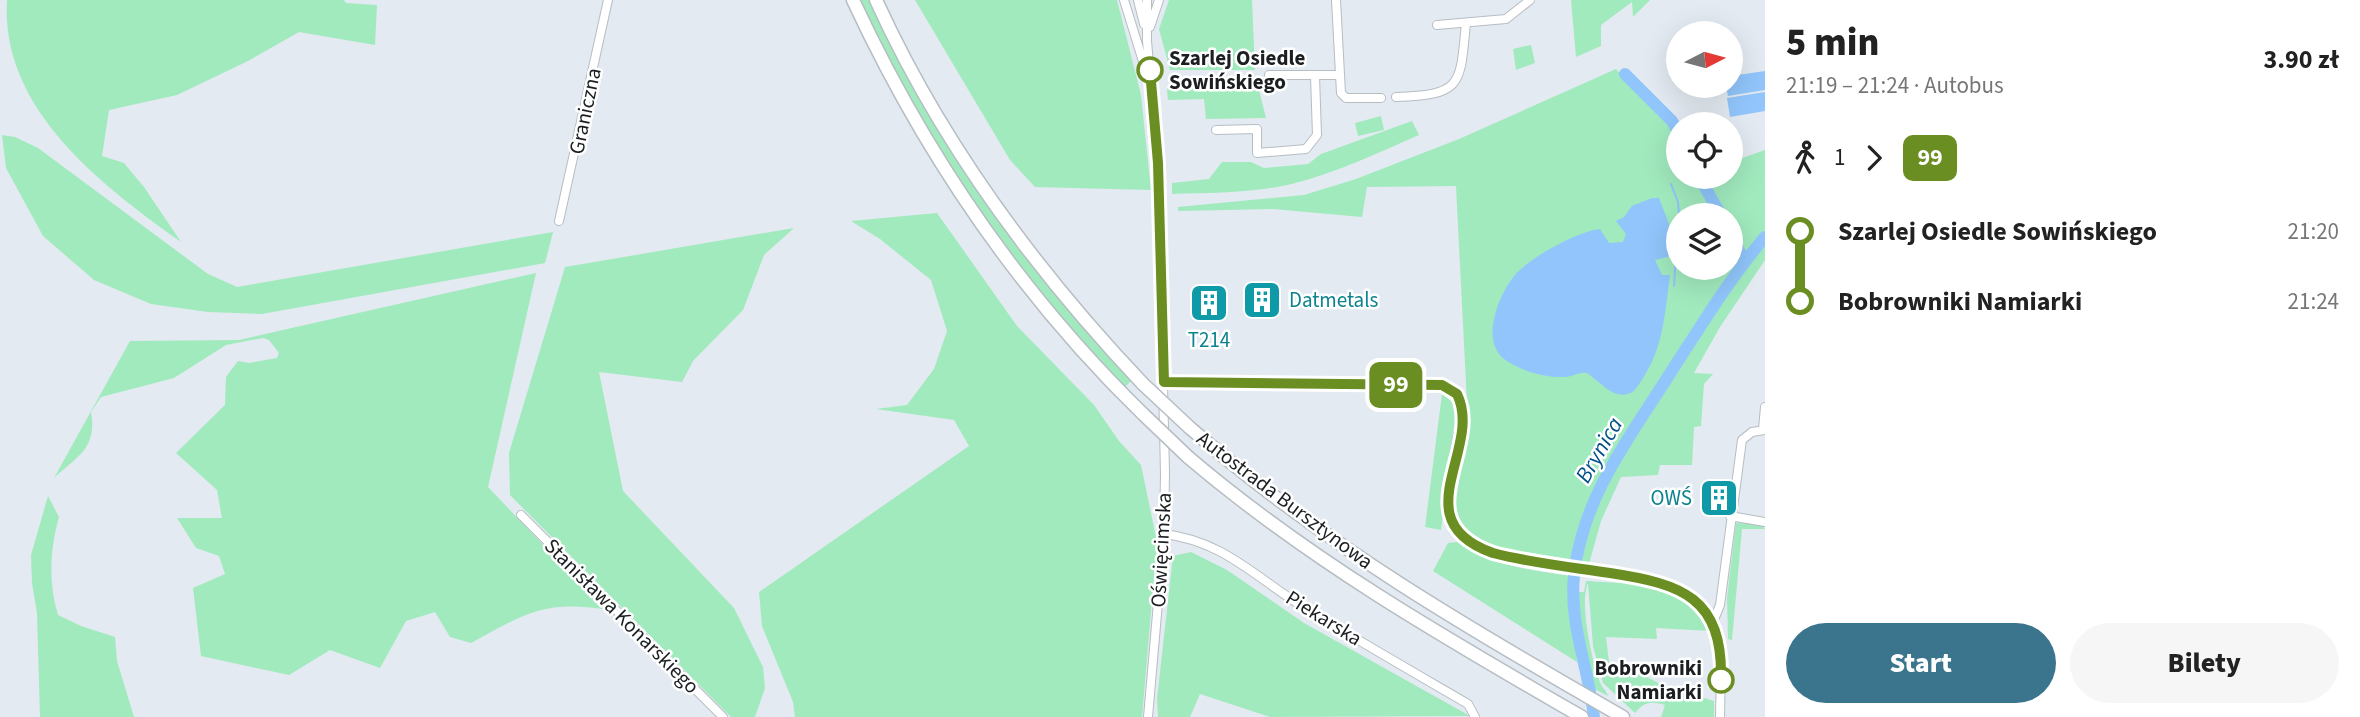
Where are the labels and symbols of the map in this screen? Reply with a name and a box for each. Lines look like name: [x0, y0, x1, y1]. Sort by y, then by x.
north arrow: [1666, 21, 1743, 98]
place label: Szarlej Osiedle Sowińskiego: [1169, 43, 1305, 97]
marker: Szarlej Osiedle Sowińskiego: [1137, 57, 1163, 83]
street label: Graniczna: [561, 65, 609, 157]
building icon: Datmetals: [1241, 279, 1283, 321]
building icon: T214: [1188, 282, 1230, 324]
place label: Datmetals: [1289, 285, 1379, 315]
place label: T214: [1188, 325, 1230, 355]
line badge: 99: [1364, 362, 1428, 408]
water label: Brynica: [1567, 411, 1631, 489]
street label: Autostrada Bursztynowa: [1191, 424, 1379, 576]
building icon: OWŚ: [1698, 477, 1740, 519]
place label: OWŚ: [1651, 483, 1692, 513]
street label: Oświęcimska: [1143, 492, 1179, 608]
street label: Stanisława Konarskiego: [538, 532, 706, 700]
street label: Piekarska: [1280, 583, 1368, 653]
place label: Bobrowniki Namiarki: [1595, 653, 1702, 707]
marker: Bobrowniki Namiarki: [1708, 667, 1734, 693]

